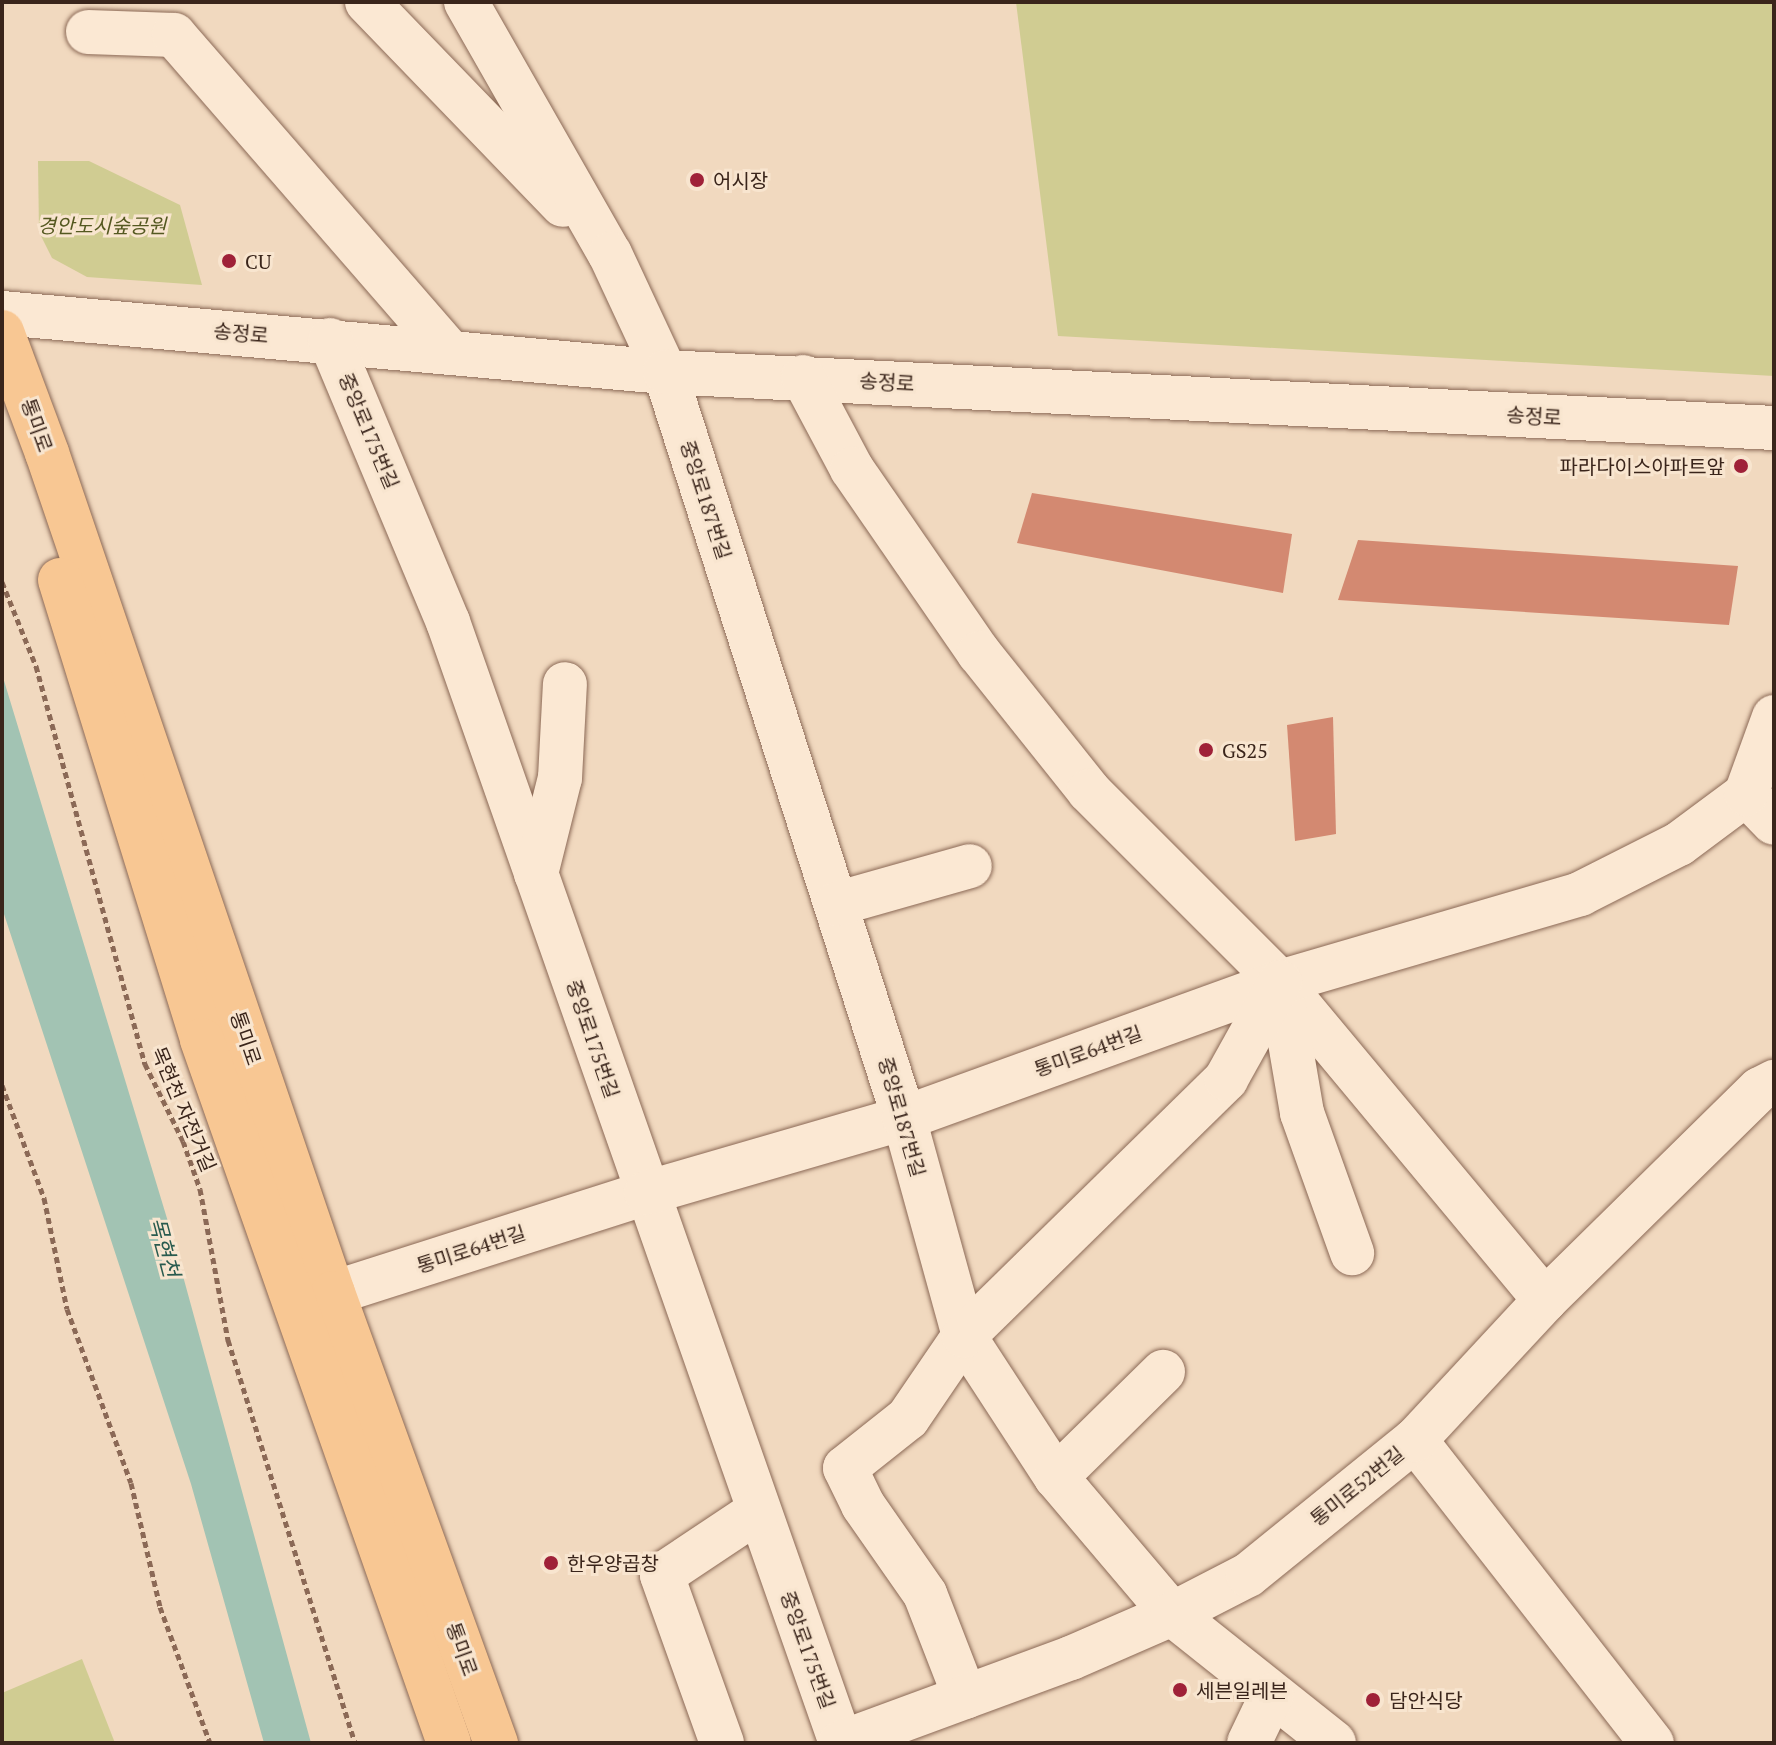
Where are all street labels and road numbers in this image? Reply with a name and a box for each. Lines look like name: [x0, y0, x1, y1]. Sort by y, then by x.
street label: 송정로: [212, 319, 270, 347]
street label: 중앙로175번길: [334, 369, 404, 493]
street label: 송정로: [859, 369, 915, 395]
street label: 통미로: [16, 395, 58, 455]
street label: 송정로: [1506, 403, 1562, 429]
street label: 중앙로187번길: [675, 437, 737, 563]
street label: 중앙로175번길: [561, 976, 625, 1102]
street label: 통미로: [226, 1008, 266, 1068]
street label: 통미로64번길: [1031, 1020, 1145, 1082]
street label: 목현천 자전거길: [147, 1043, 221, 1175]
street label: 중앙로187번길: [873, 1054, 931, 1180]
street label: 통미로64번길: [413, 1220, 529, 1278]
street label: 통미로52번길: [1305, 1441, 1409, 1531]
street label: 중앙로175번길: [776, 1588, 840, 1712]
street label: 통미로: [441, 1619, 483, 1679]

